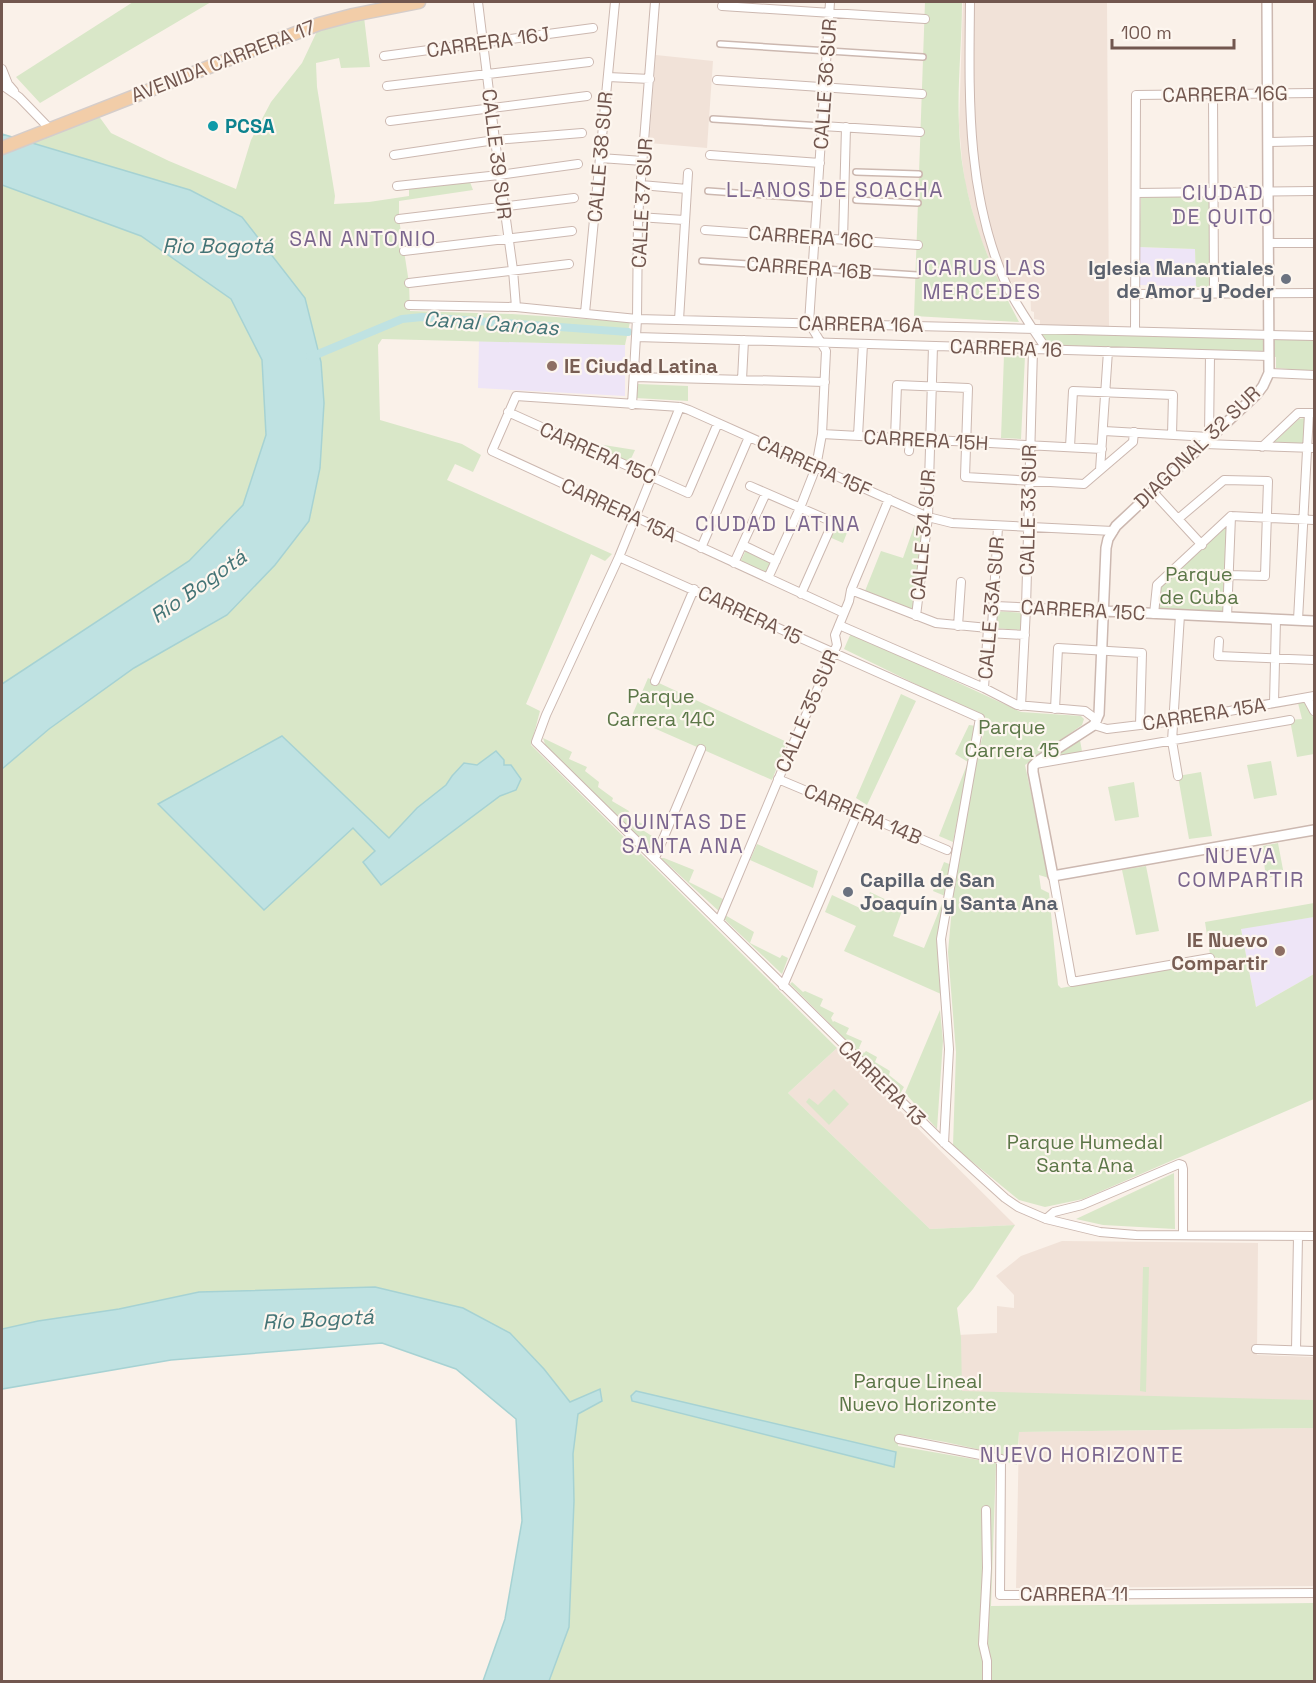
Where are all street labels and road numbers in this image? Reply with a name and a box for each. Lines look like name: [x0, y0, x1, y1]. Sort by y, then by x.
street label: AVENIDA CARRERA 17: [127, 14, 319, 108]
street label: CALLE 36 SUR: [807, 18, 843, 150]
street label: CARRERA 16J: [425, 20, 551, 64]
street label: CARRERA 16G: [1162, 80, 1288, 108]
street label: CALLE 39 SUR: [476, 87, 518, 221]
street label: CALLE 38 SUR: [581, 90, 619, 224]
street label: CALLE 37 SUR: [626, 137, 658, 269]
street label: CARRERA 16C: [748, 220, 874, 254]
street label: CARRERA 16B: [745, 251, 873, 285]
street label: CARRERA 16A: [798, 310, 924, 338]
street label: CARRERA 16: [949, 333, 1063, 363]
street label: DIAGONAL 32 SUR: [1128, 380, 1266, 514]
street label: CARRERA 15C: [536, 416, 660, 490]
street label: CARRERA 15H: [863, 424, 989, 456]
street label: CARRERA 15F: [753, 429, 876, 503]
street label: CALLE 33 SUR: [1014, 444, 1042, 576]
street label: CALLE 34 SUR: [904, 468, 942, 602]
street label: CARRERA 15A: [557, 472, 681, 548]
street label: CALLE 33A SUR: [972, 535, 1010, 681]
street label: CARRERA 15: [694, 579, 806, 651]
street label: CARRERA 15C: [1020, 594, 1146, 626]
street label: CALLE 35 SUR: [769, 646, 845, 776]
street label: CARRERA 15A: [1140, 691, 1268, 737]
street label: CARRERA 14B: [800, 777, 926, 851]
street label: CARRERA 13: [833, 1035, 931, 1131]
street label: CARRERA 11: [1020, 1581, 1128, 1607]

